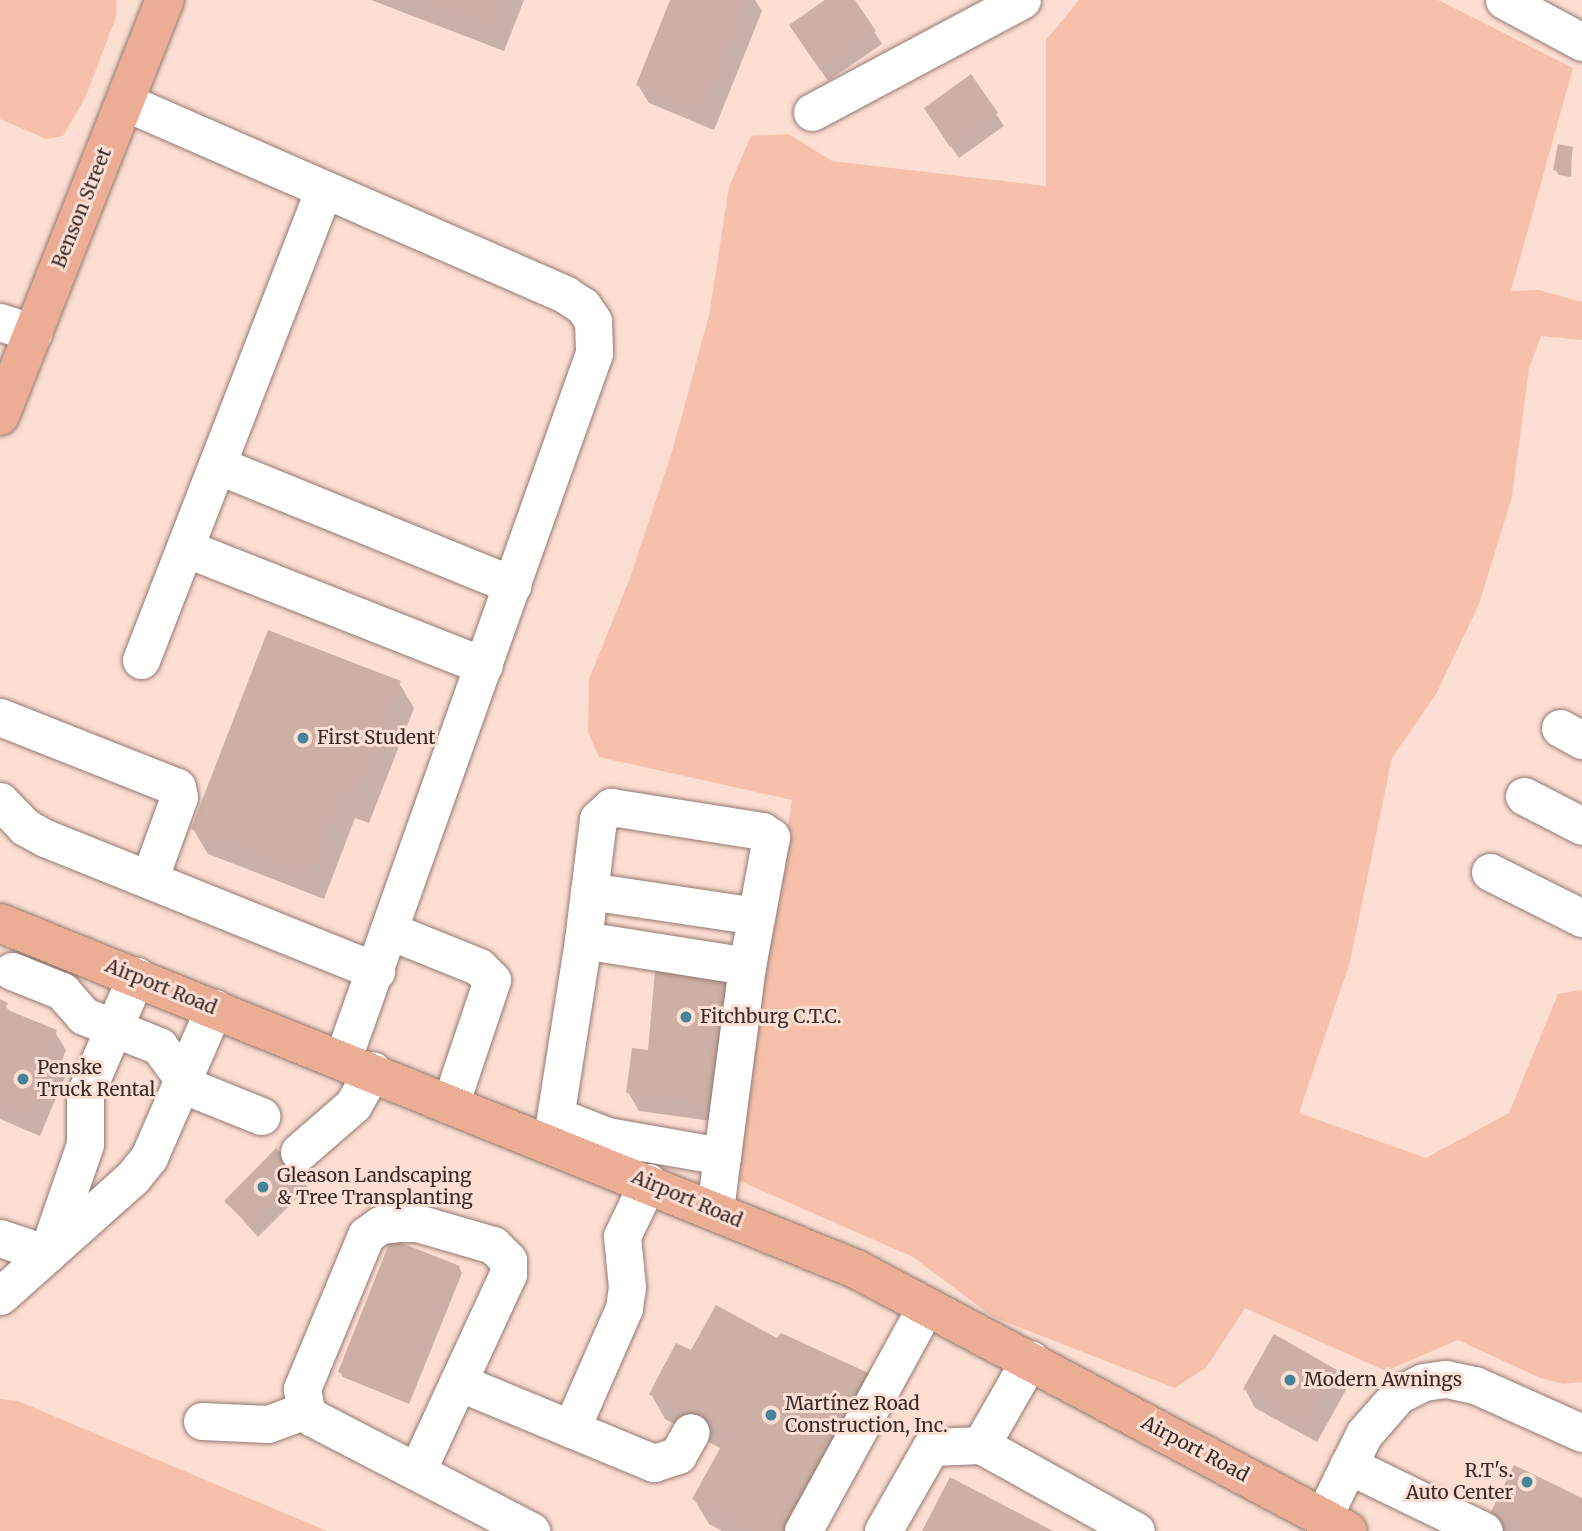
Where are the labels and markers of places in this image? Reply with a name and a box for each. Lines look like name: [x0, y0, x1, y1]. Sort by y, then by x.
place label: First Student: [317, 727, 436, 749]
marker: First Student: [295, 730, 311, 746]
place label: Fitchburg C.T.C.: [700, 1006, 842, 1028]
marker: Fitchburg C.T.C.: [678, 1009, 694, 1025]
place label: Penske Truck Rental: [37, 1057, 155, 1101]
marker: Penske Truck Rental: [15, 1071, 31, 1087]
place label: Gleason Landscaping & Tree Transplanting: [277, 1165, 473, 1209]
marker: Gleason Landscaping & Tree Transplanting: [255, 1179, 271, 1195]
place label: Modern Awnings: [1304, 1369, 1462, 1391]
marker: Modern Awnings: [1282, 1372, 1298, 1388]
place label: Martínez Road Construction, Inc.: [785, 1393, 948, 1437]
marker: Martínez Road Construction, Inc.: [763, 1407, 779, 1423]
place label: R.T's. Auto Center: [1406, 1460, 1513, 1504]
marker: R.T's. Auto Center: [1519, 1474, 1535, 1490]

